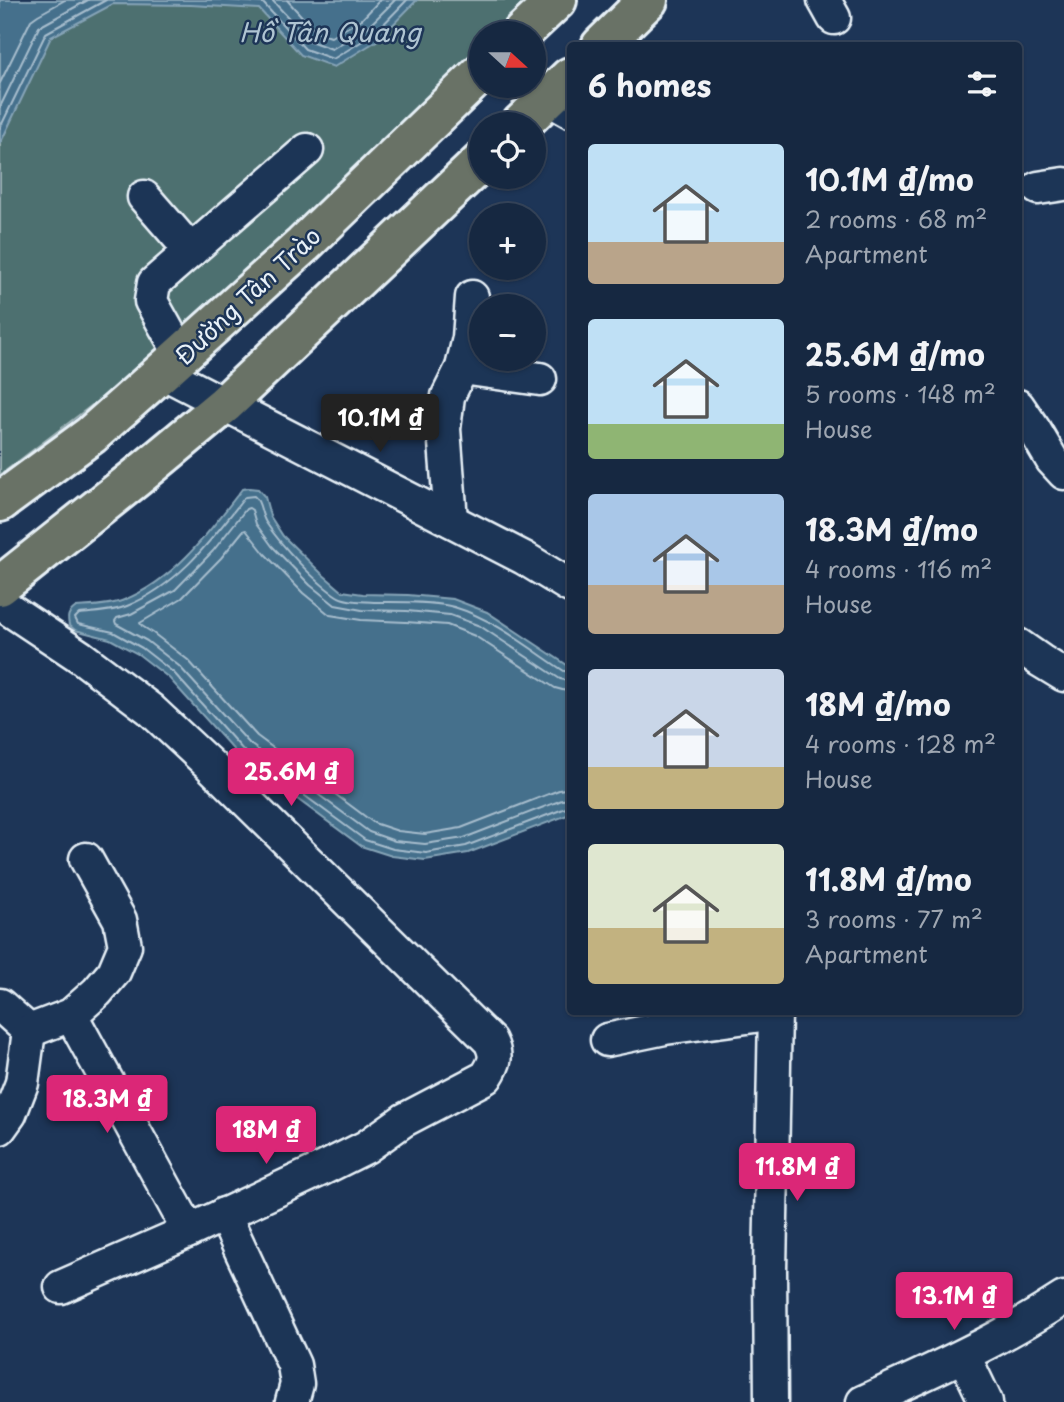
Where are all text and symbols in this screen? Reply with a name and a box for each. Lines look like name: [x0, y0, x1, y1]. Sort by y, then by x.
water label: Hồ Tân Quang: [239, 12, 423, 51]
north arrow: [469, 21, 546, 98]
map controls: [469, 21, 546, 371]
text: 6 homes: [588, 62, 711, 107]
icon: filters: [963, 65, 1001, 103]
button: locate: [469, 112, 546, 189]
text: 10.1M ₫/mo: [805, 156, 974, 201]
icon: home: [644, 172, 728, 256]
text: 2 rooms · 68 m²: [805, 201, 987, 236]
button: +: [469, 203, 546, 280]
street label: Đường Tân Trào: [166, 218, 328, 372]
text: Apartment: [805, 236, 928, 271]
button: −: [469, 294, 546, 371]
text: 25.6M ₫/mo: [805, 331, 985, 376]
icon: home: [644, 347, 728, 431]
text: 5 rooms · 148 m²: [805, 376, 996, 411]
pin: 10.1M ₫: [315, 394, 445, 454]
text: 10.1M ₫: [337, 399, 423, 434]
text: House: [805, 411, 872, 446]
text: 18.3M ₫/mo: [805, 506, 978, 551]
icon: home: [644, 522, 728, 606]
text: 4 rooms · 116 m²: [805, 551, 992, 586]
text: House: [805, 586, 872, 621]
text: 18M ₫/mo: [805, 681, 951, 726]
icon: home: [644, 697, 728, 781]
text: 4 rooms · 128 m²: [805, 726, 996, 761]
pin: 25.6M ₫: [226, 748, 356, 808]
text: 25.6M ₫: [244, 753, 338, 788]
text: House: [805, 761, 872, 796]
text: 11.8M ₫/mo: [805, 856, 972, 901]
icon: home: [644, 872, 728, 956]
text: 3 rooms · 77 m²: [805, 901, 983, 936]
text: Apartment: [805, 936, 928, 971]
pin: 18.3M ₫: [42, 1076, 172, 1135]
text: 18.3M ₫: [63, 1080, 151, 1115]
pin: 18M ₫: [217, 1106, 315, 1166]
text: 18M ₫: [232, 1111, 300, 1146]
pin: 11.8M ₫: [732, 1144, 862, 1203]
text: 11.8M ₫: [755, 1148, 839, 1183]
pin: 13.1M ₫: [889, 1272, 1019, 1332]
text: 13.1M ₫: [912, 1277, 996, 1312]

